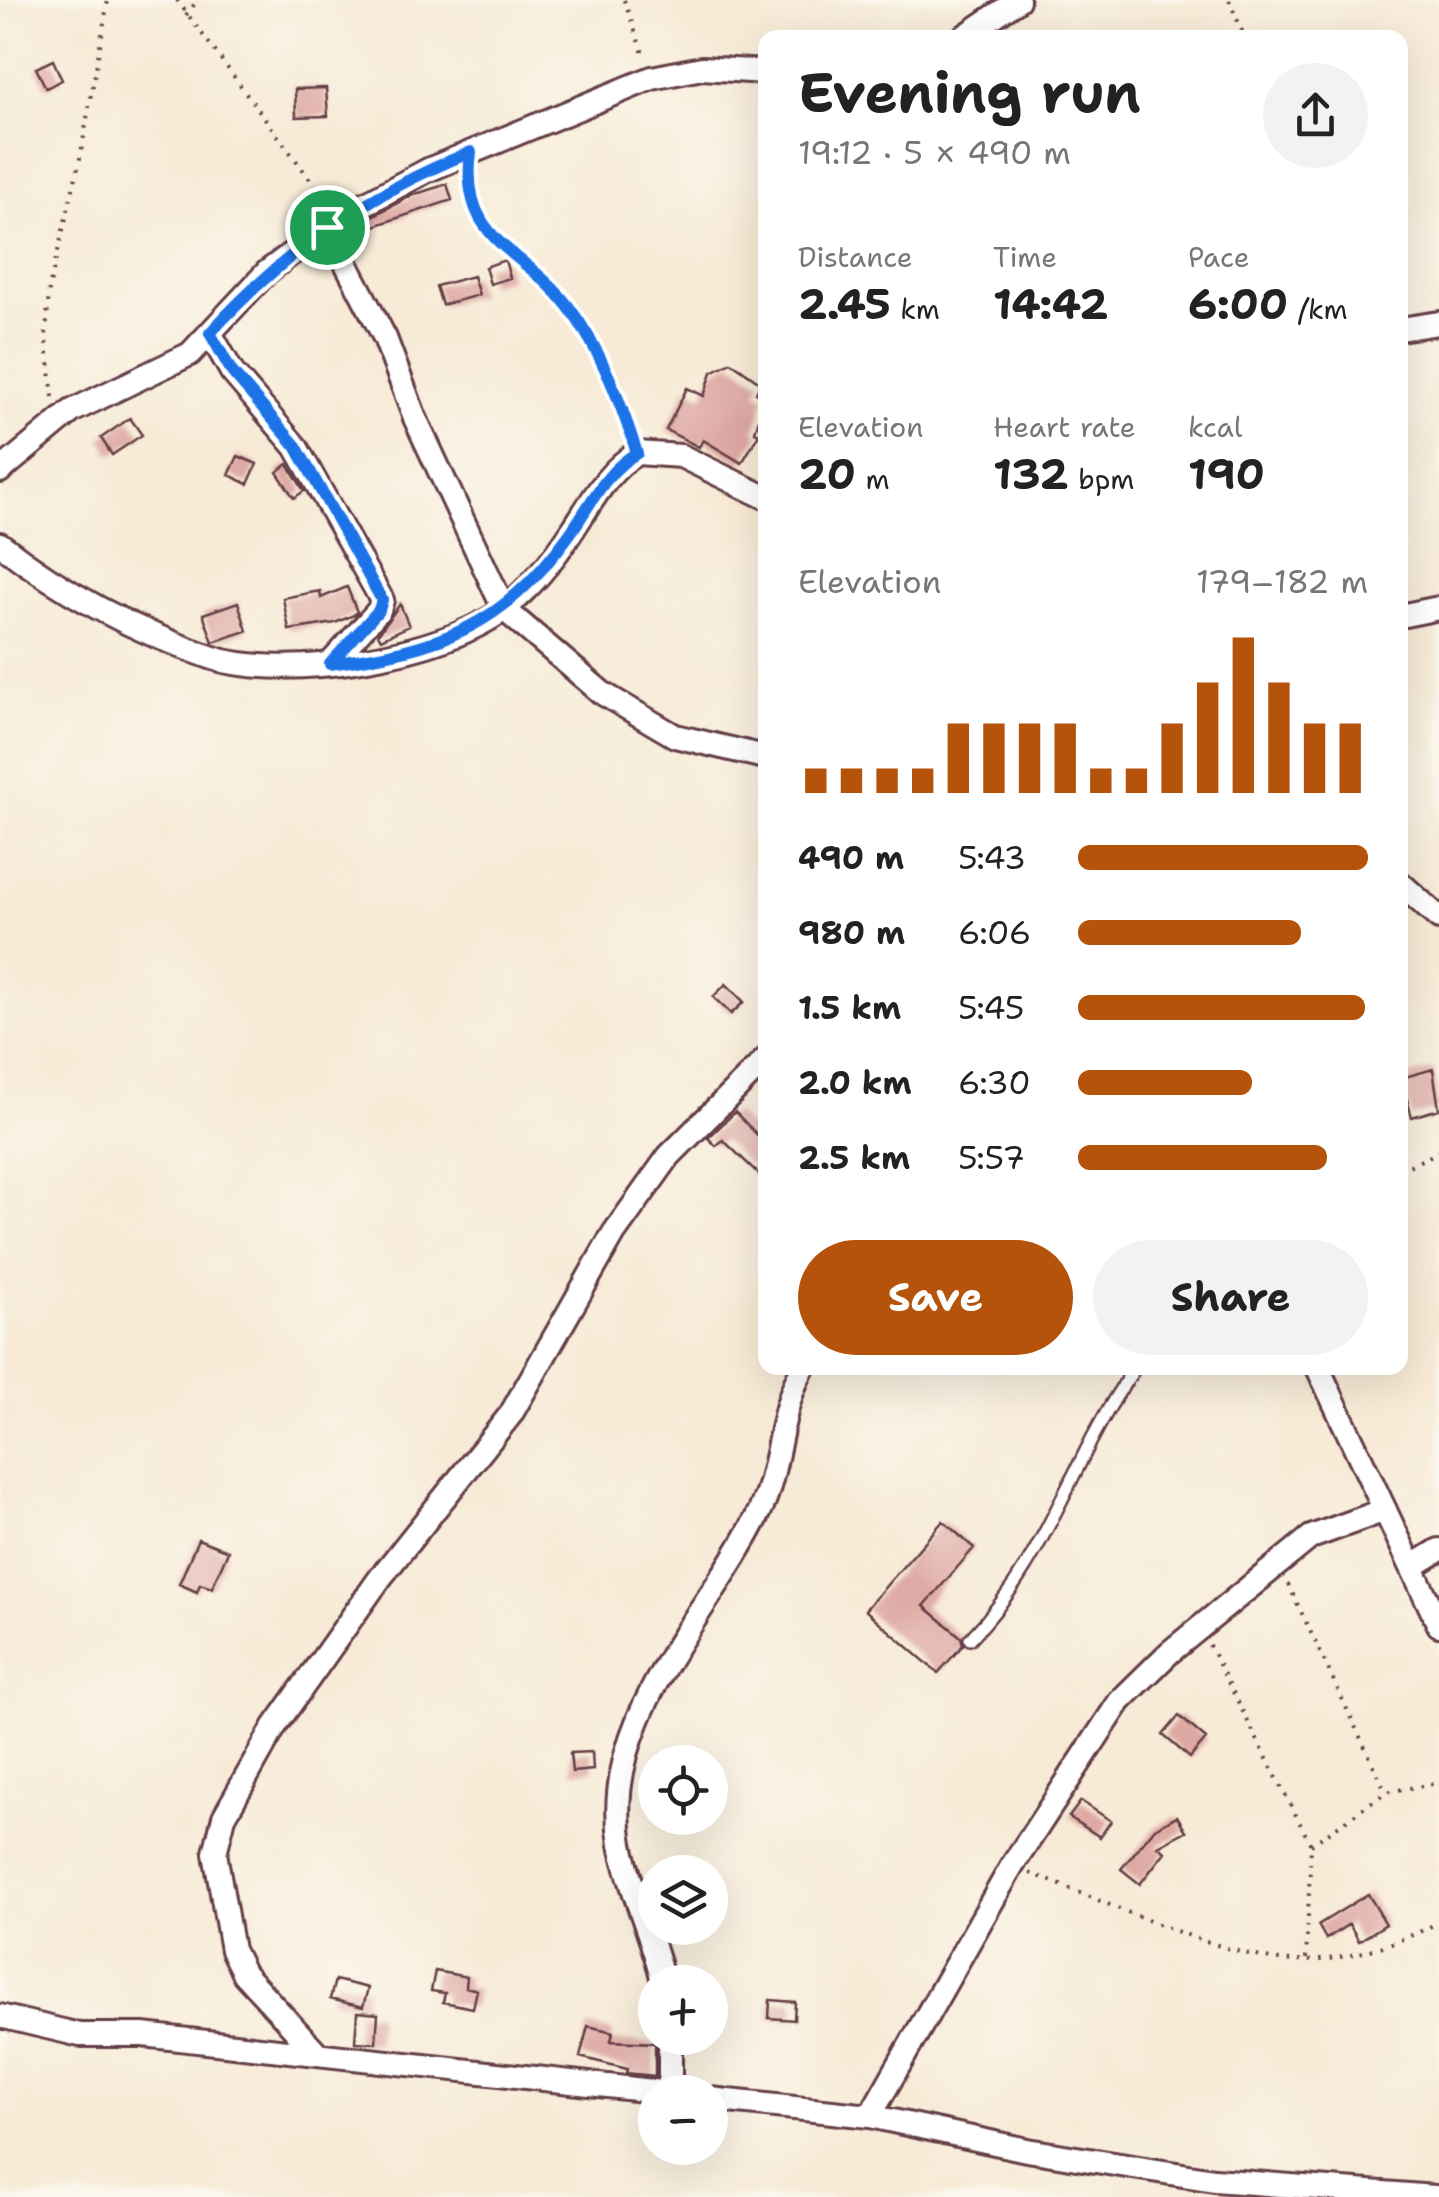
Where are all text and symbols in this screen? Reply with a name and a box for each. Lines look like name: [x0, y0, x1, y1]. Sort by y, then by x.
text: Evening run: [798, 56, 1141, 130]
button: share: [1263, 63, 1368, 168]
text: 19:12 · 5 × 490 m: [798, 131, 1071, 174]
pin: [285, 185, 370, 270]
icon: arrive: [300, 200, 355, 255]
text: Distance: [798, 238, 913, 276]
text: Time: [993, 238, 1057, 276]
text: Pace: [1188, 238, 1250, 276]
text: 2.45: [798, 276, 891, 332]
text: 14:42: [993, 276, 1108, 332]
text: 6:00: [1188, 276, 1288, 332]
text: km: [891, 290, 940, 328]
text: /km: [1288, 290, 1348, 328]
text: Elevation: [798, 408, 923, 446]
text: Heart rate: [993, 408, 1136, 446]
text: kcal: [1188, 408, 1242, 446]
text: 20: [798, 446, 856, 502]
text: 132: [993, 446, 1069, 502]
text: 190: [1188, 446, 1265, 502]
text: m: [856, 460, 890, 498]
text: bpm: [1069, 460, 1134, 498]
text: Elevation: [798, 560, 941, 603]
text: 179–182 m: [1196, 560, 1368, 603]
text: 490 m: [798, 836, 904, 879]
text: 5:43: [958, 836, 1026, 879]
text: 980 m: [798, 911, 905, 954]
text: 6:06: [958, 911, 1031, 954]
text: 1.5 km: [798, 986, 901, 1029]
text: 5:45: [958, 986, 1024, 1029]
text: 2.0 km: [798, 1061, 912, 1104]
text: 6:30: [958, 1061, 1031, 1104]
text: 2.5 km: [798, 1136, 910, 1179]
text: 5:57: [958, 1136, 1025, 1179]
button: Save: [798, 1240, 1073, 1355]
button: Share: [1093, 1240, 1368, 1355]
map controls: [638, 1745, 728, 2165]
button: locate: [638, 1745, 728, 1835]
button: layers: [638, 1855, 728, 1945]
button: +: [638, 1965, 728, 2055]
button: −: [638, 2075, 728, 2165]

